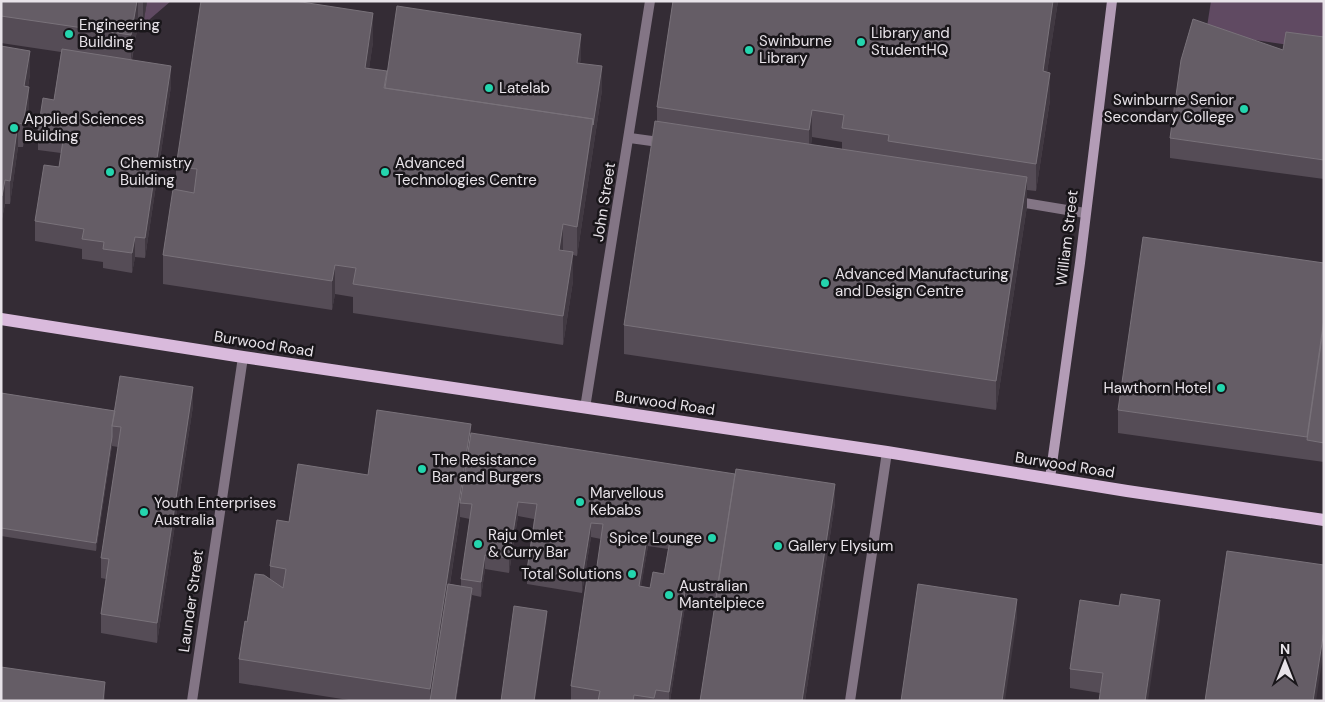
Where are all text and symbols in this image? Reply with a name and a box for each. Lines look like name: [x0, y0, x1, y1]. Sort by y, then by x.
place label: Engineering Building: [79, 15, 160, 52]
place label: Library and StudentHQ: [871, 23, 950, 60]
marker: Engineering Building: [63, 28, 75, 40]
place label: Swinburne Library: [759, 31, 832, 68]
marker: Library and StudentHQ: [855, 36, 867, 48]
marker: Swinburne Library: [743, 44, 755, 56]
place label: Latelab: [499, 78, 550, 98]
marker: Latelab: [483, 82, 495, 94]
place label: Swinburne Senior Secondary College: [1104, 90, 1234, 127]
marker: Swinburne Senior Secondary College: [1238, 103, 1250, 115]
place label: Applied Sciences Building: [24, 109, 144, 146]
marker: Applied Sciences Building: [8, 122, 20, 134]
place label: Chemistry Building: [120, 153, 192, 190]
place label: Advanced Technologies Centre: [395, 153, 537, 190]
street label: John Street: [588, 161, 620, 243]
marker: Chemistry Building: [104, 166, 116, 178]
marker: Advanced Technologies Centre: [379, 166, 391, 178]
street label: William Street: [1051, 189, 1083, 287]
place label: Advanced Manufacturing and Design Centre: [835, 264, 1009, 301]
marker: Advanced Manufacturing and Design Centre: [819, 277, 831, 289]
street label: Burwood Road: [213, 326, 315, 362]
place label: Hawthorn Hotel: [1103, 378, 1211, 398]
marker: Hawthorn Hotel: [1215, 382, 1227, 394]
street label: Burwood Road: [614, 386, 716, 420]
street label: Burwood Road: [1014, 447, 1116, 483]
place label: The Resistance Bar and Burgers: [432, 450, 542, 487]
marker: The Resistance Bar and Burgers: [416, 463, 428, 475]
place label: Marvellous Kebabs: [590, 483, 664, 520]
place label: Youth Enterprises Australia: [154, 493, 276, 530]
marker: Marvellous Kebabs: [574, 496, 586, 508]
marker: Youth Enterprises Australia: [138, 506, 150, 518]
place label: Raju Omlet & Curry Bar: [488, 525, 569, 562]
place label: Spice Lounge: [609, 528, 702, 548]
marker: Spice Lounge: [706, 532, 718, 544]
place label: Gallery Elysium: [788, 536, 893, 556]
marker: Raju Omlet & Curry Bar: [472, 538, 484, 550]
marker: Gallery Elysium: [772, 540, 784, 552]
street label: Launder Street: [174, 548, 208, 654]
place label: Total Solutions: [521, 564, 622, 584]
marker: Total Solutions: [626, 568, 638, 580]
place label: Australian Mantelpiece: [679, 576, 765, 613]
marker: Australian Mantelpiece: [663, 589, 675, 601]
north arrow: [1260, 637, 1310, 687]
text: N: [1280, 640, 1290, 658]

